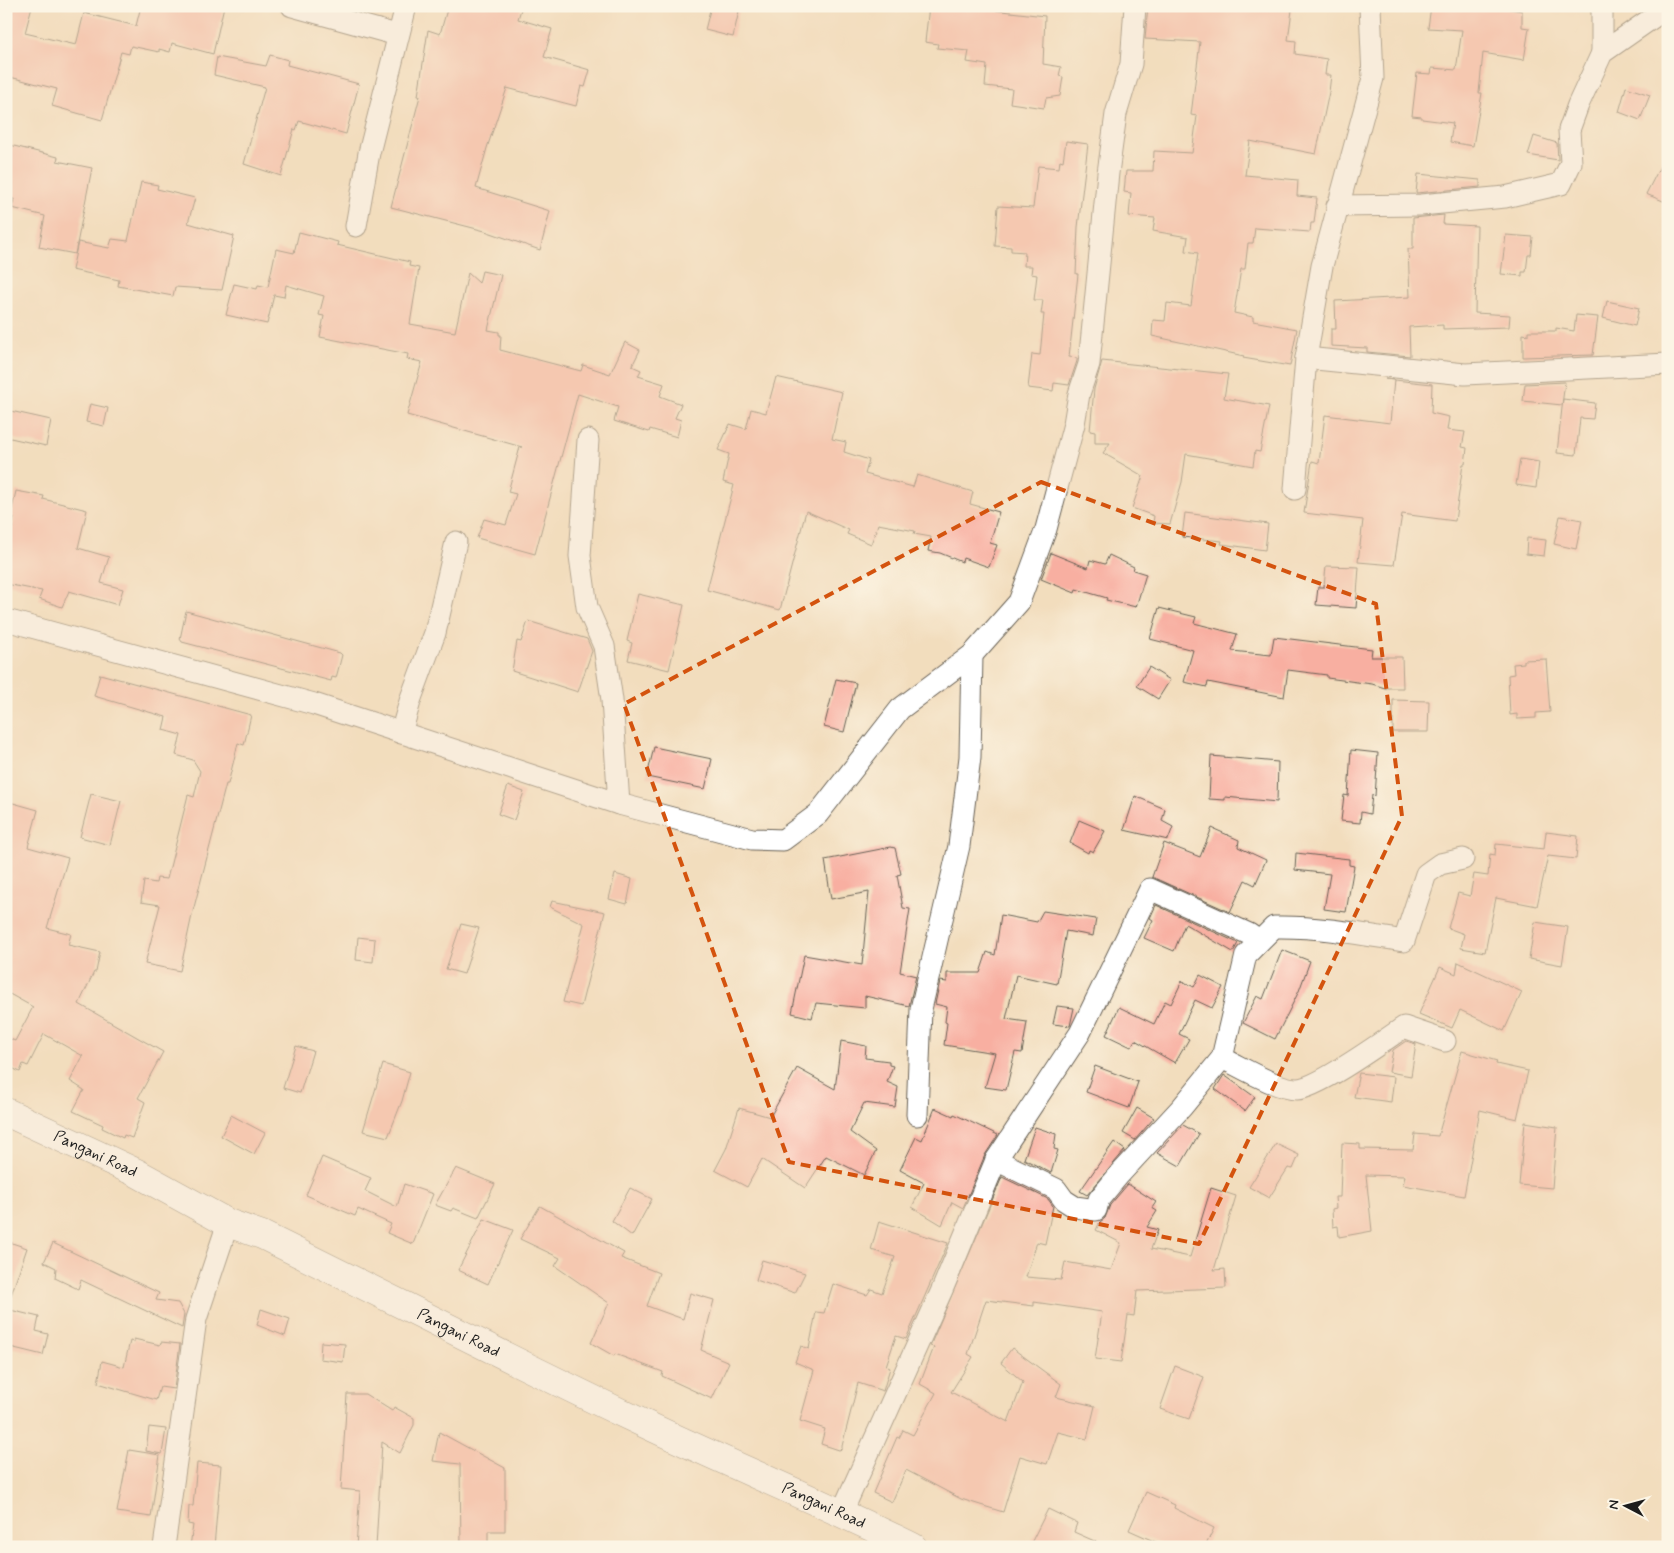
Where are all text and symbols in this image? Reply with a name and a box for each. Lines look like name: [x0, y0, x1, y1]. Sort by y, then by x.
street label: Pangani Road: [51, 1125, 141, 1182]
street label: Pangani Road: [414, 1303, 504, 1362]
street label: Pangani Road: [779, 1477, 869, 1534]
north arrow: [1602, 1480, 1652, 1530]
text: N: [1605, 1499, 1624, 1510]

